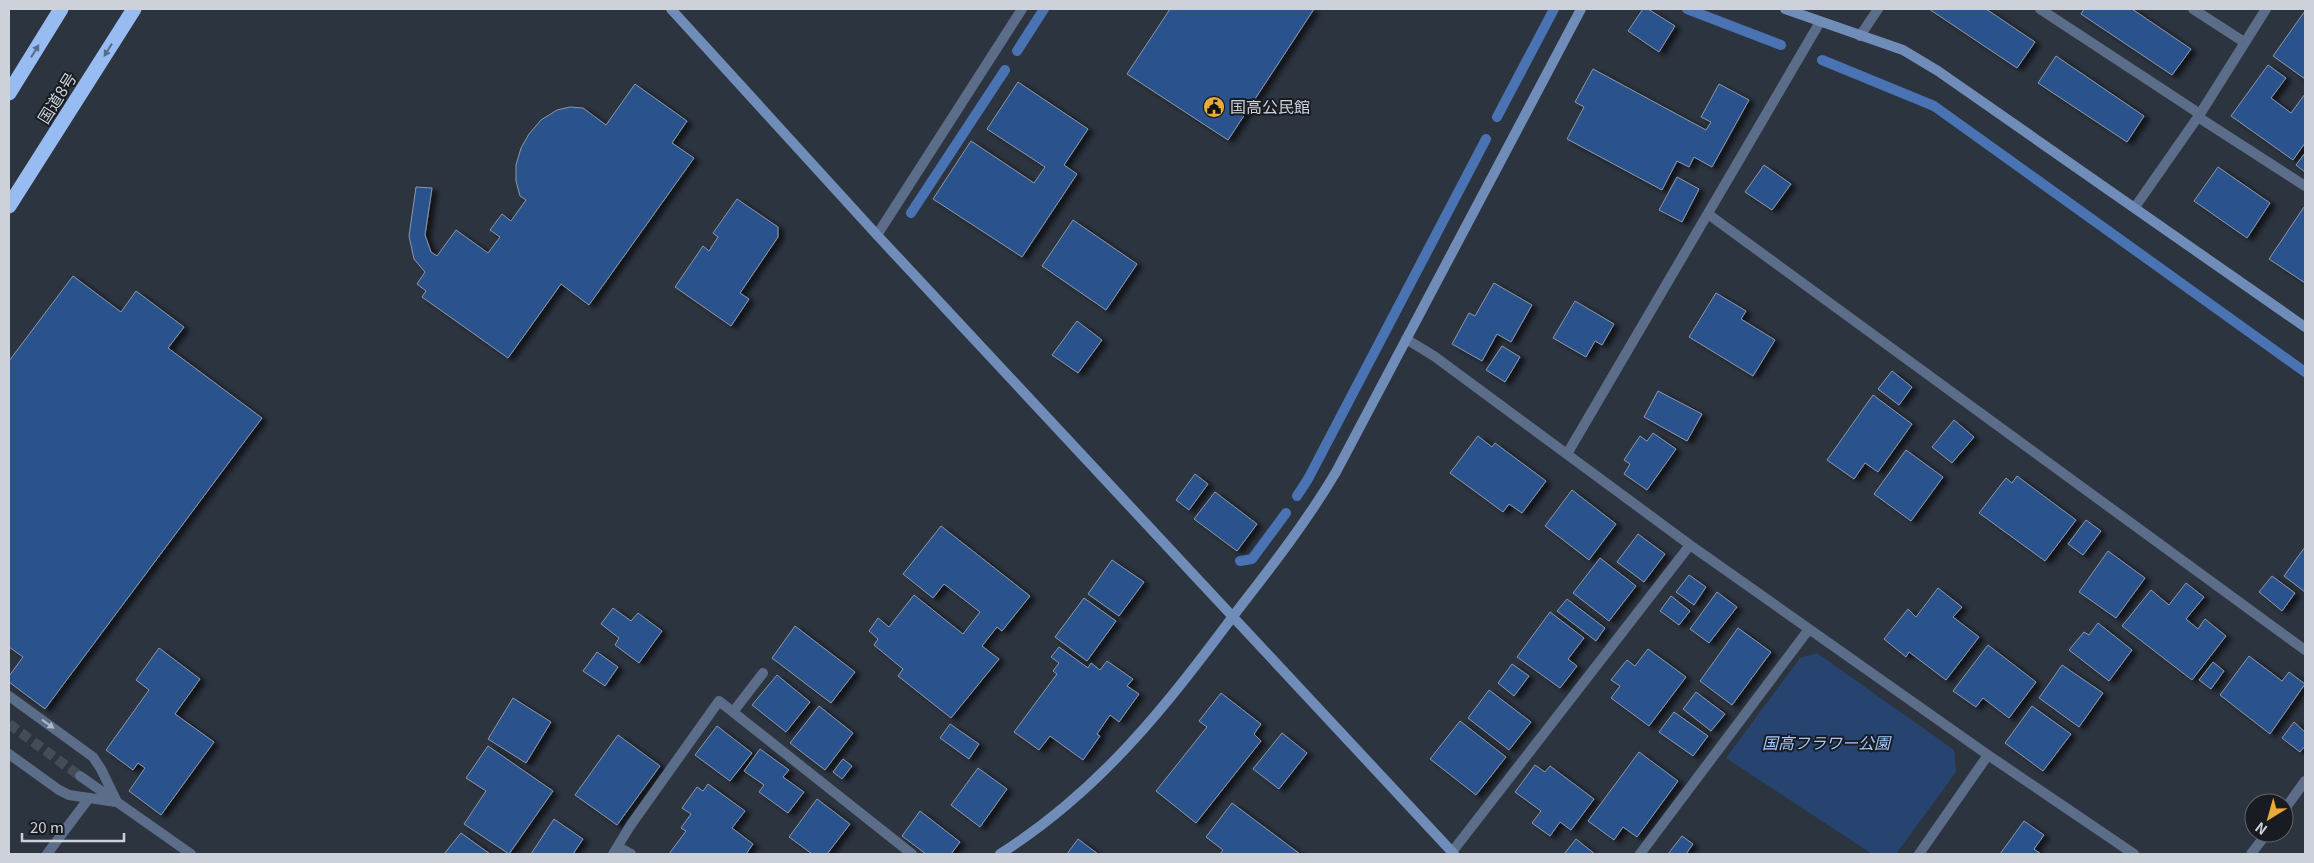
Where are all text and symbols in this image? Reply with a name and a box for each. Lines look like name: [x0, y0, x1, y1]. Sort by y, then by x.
one-way arrow: [104, 43, 113, 57]
one-way arrow: [30, 45, 39, 58]
street label: 国道8号: [31, 67, 81, 128]
place label: 国高公民館: [1230, 94, 1310, 118]
public building icon: 国高公民館: [1202, 95, 1226, 119]
one-way arrow: [41, 719, 54, 730]
park label: 国高フラワー公園: [1762, 730, 1892, 754]
north arrow: [2244, 793, 2294, 843]
scale bar: [22, 810, 125, 842]
text: 20 m: [30, 816, 64, 837]
text: N: [2250, 818, 2271, 840]

